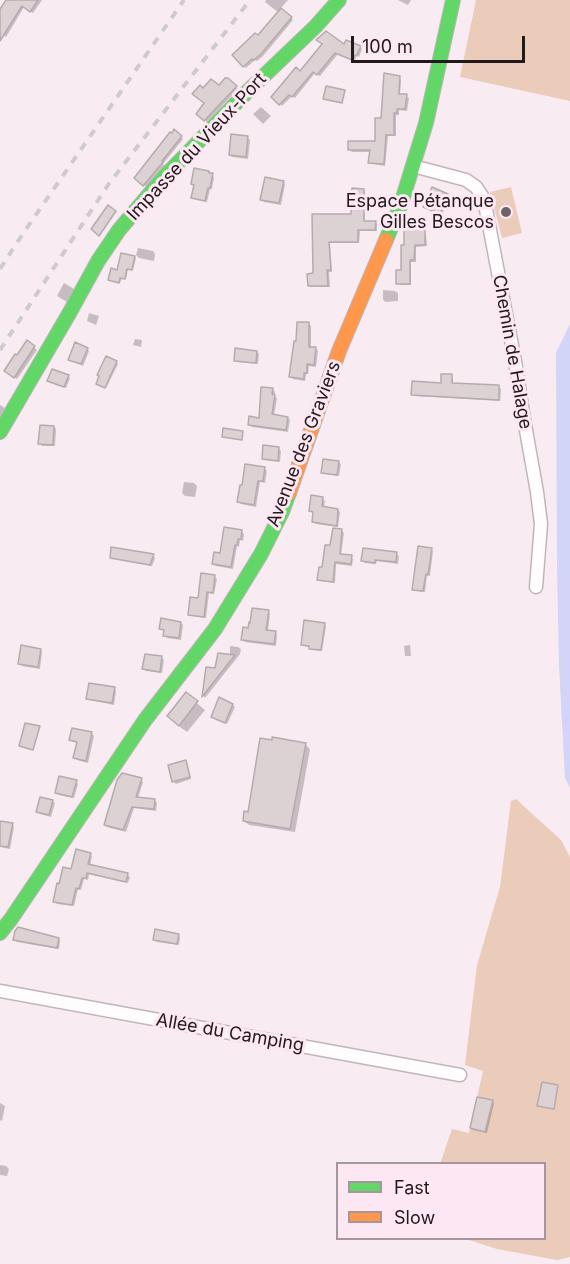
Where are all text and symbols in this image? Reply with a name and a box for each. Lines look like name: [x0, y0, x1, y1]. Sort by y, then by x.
scale bar: [354, 24, 528, 62]
text: 100 m: [362, 36, 413, 57]
street label: Impasse du Vieux-Port: [123, 69, 271, 225]
place label: Espace Pétanque Gilles Bescos: [346, 191, 494, 234]
marker: Espace Pétanque Gilles Bescos: [499, 205, 513, 219]
street label: Chemin de Halage: [488, 273, 536, 431]
street label: Avenue des Graviers: [262, 358, 346, 530]
street label: Allée du Camping: [154, 1009, 306, 1057]
legend: [336, 1162, 546, 1240]
text: Fast: [394, 1177, 430, 1198]
text: Slow: [394, 1207, 435, 1228]

